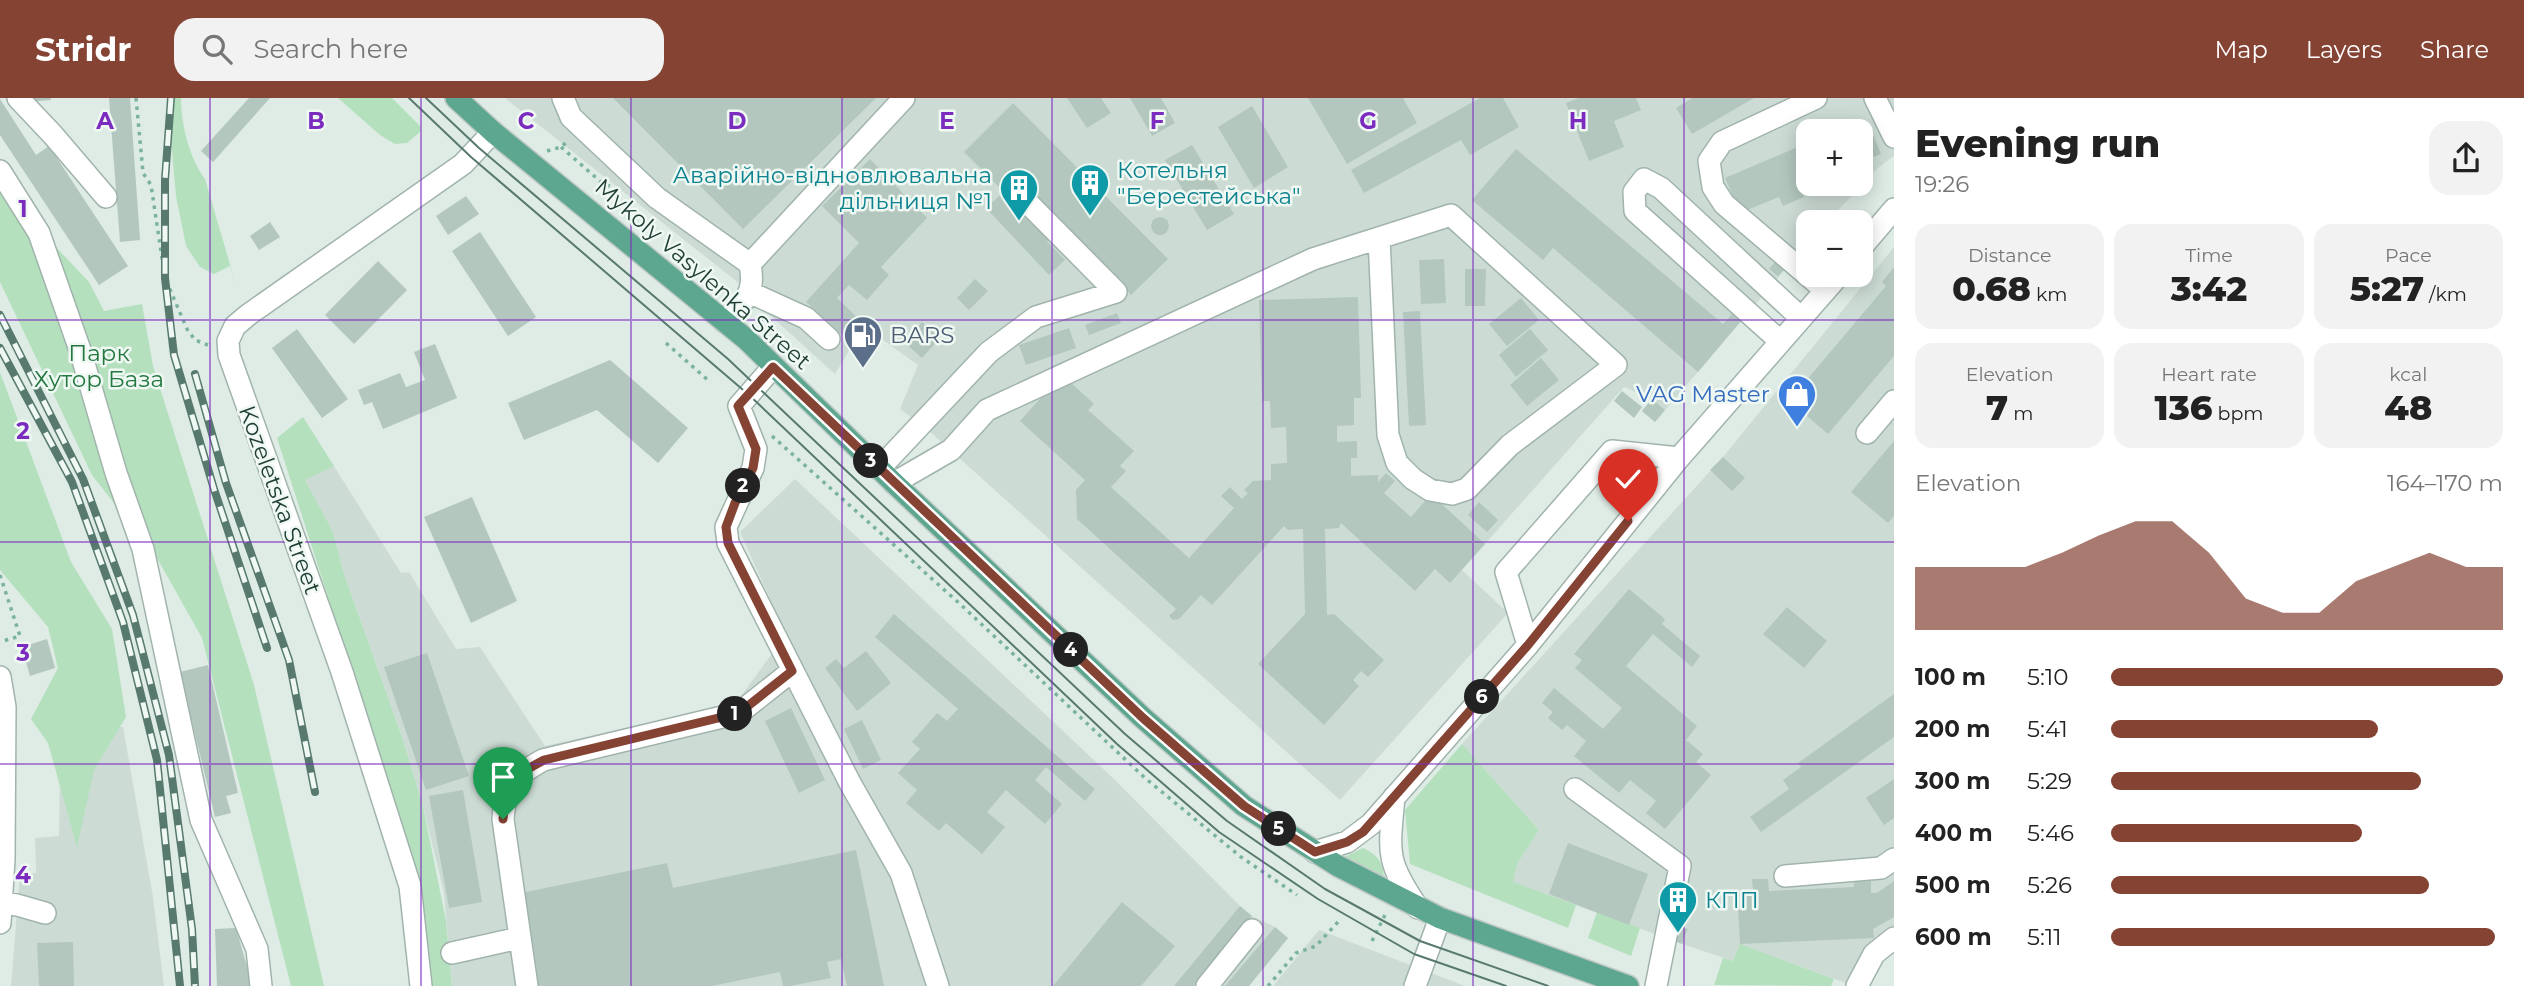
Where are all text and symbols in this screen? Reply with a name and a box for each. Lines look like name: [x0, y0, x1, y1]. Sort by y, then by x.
search box: [174, 18, 664, 81]
text: Stridr: [35, 29, 132, 69]
icon: search: [198, 30, 236, 68]
text: Search here: [254, 33, 408, 65]
text: Map: [2214, 35, 2268, 64]
text: Layers: [2306, 35, 2382, 64]
text: Share: [2420, 35, 2489, 64]
text: A: [95, 107, 114, 135]
text: B: [307, 107, 325, 135]
text: C: [518, 107, 535, 135]
text: D: [728, 107, 747, 135]
text: E: [939, 107, 955, 135]
text: F: [1150, 107, 1165, 135]
text: G: [1359, 107, 1377, 135]
text: H: [1569, 107, 1587, 135]
map controls: [1796, 119, 1873, 287]
button: +: [1796, 119, 1873, 196]
text: Evening run: [1915, 120, 2160, 167]
button: share: [2429, 121, 2503, 195]
place label: Котельня "Берестейська": [1117, 156, 1301, 210]
place label: Аварійно-відновлювальна дільниця №1: [673, 161, 992, 215]
building icon: Котельня "Берестейська": [1069, 162, 1111, 217]
building icon: Аварійно-відновлювальна дільниця №1: [998, 167, 1040, 222]
text: 19:26: [1915, 170, 1969, 198]
street label: Mykoly Vasylenka Street: [589, 173, 817, 375]
text: 1: [18, 195, 28, 223]
button: −: [1796, 210, 1873, 287]
text: Distance: [1968, 244, 2051, 267]
text: Time: [2185, 244, 2233, 267]
text: Pace: [2385, 244, 2432, 267]
text: 0.68: [1952, 267, 2031, 310]
text: 3:42: [2171, 267, 2247, 310]
text: 5:27: [2350, 267, 2424, 310]
text: km: [2031, 283, 2067, 306]
text: /km: [2424, 283, 2467, 306]
fuel station icon: BARS: [842, 314, 884, 369]
place label: BARS: [890, 321, 955, 349]
park label: Парк Хутор База: [34, 339, 164, 393]
text: Elevation: [1966, 363, 2054, 386]
text: Heart rate: [2161, 363, 2257, 386]
text: kcal: [2389, 363, 2427, 386]
shop icon: VAG Master: [1776, 373, 1818, 428]
place label: VAG Master: [1636, 380, 1770, 408]
text: 7: [1986, 386, 2008, 429]
text: 136: [2155, 386, 2213, 429]
text: 48: [2384, 386, 2432, 429]
street label: Kozeletska Street: [233, 402, 327, 598]
text: m: [2008, 402, 2033, 425]
text: bpm: [2213, 402, 2263, 425]
text: 2: [16, 417, 30, 445]
pin: 3: [854, 444, 888, 478]
text: 3: [865, 449, 876, 472]
pin: [1598, 449, 1658, 521]
icon: check: [1609, 460, 1647, 498]
pin: 2: [726, 468, 760, 504]
text: Elevation: [1915, 469, 2021, 497]
text: 164–170 m: [2387, 469, 2503, 497]
text: 2: [737, 474, 748, 497]
pin: 4: [1054, 632, 1088, 668]
text: 4: [1064, 638, 1077, 661]
text: 3: [15, 639, 30, 667]
text: 100 m: [1915, 663, 1986, 691]
text: 5:10: [2027, 663, 2068, 691]
pin: 6: [1464, 680, 1500, 714]
text: 6: [1475, 685, 1488, 708]
pin: 1: [718, 696, 752, 732]
text: 1: [731, 702, 738, 725]
text: 200 m: [1915, 715, 1990, 743]
text: 5:41: [2027, 715, 2068, 743]
pin: [473, 747, 533, 819]
icon: arrive: [484, 758, 522, 796]
text: 300 m: [1915, 767, 1991, 795]
text: 5:29: [2027, 767, 2072, 795]
pin: 5: [1262, 812, 1296, 846]
text: 5: [1273, 817, 1284, 840]
text: 400 m: [1915, 819, 1993, 847]
text: 5:46: [2027, 819, 2074, 847]
text: 4: [15, 861, 31, 889]
text: 500 m: [1915, 871, 1991, 899]
text: 5:26: [2027, 871, 2072, 899]
building icon: КПП: [1657, 879, 1699, 934]
place label: КПП: [1705, 886, 1759, 914]
text: 600 m: [1915, 923, 1992, 951]
text: 5:11: [2027, 923, 2062, 951]

